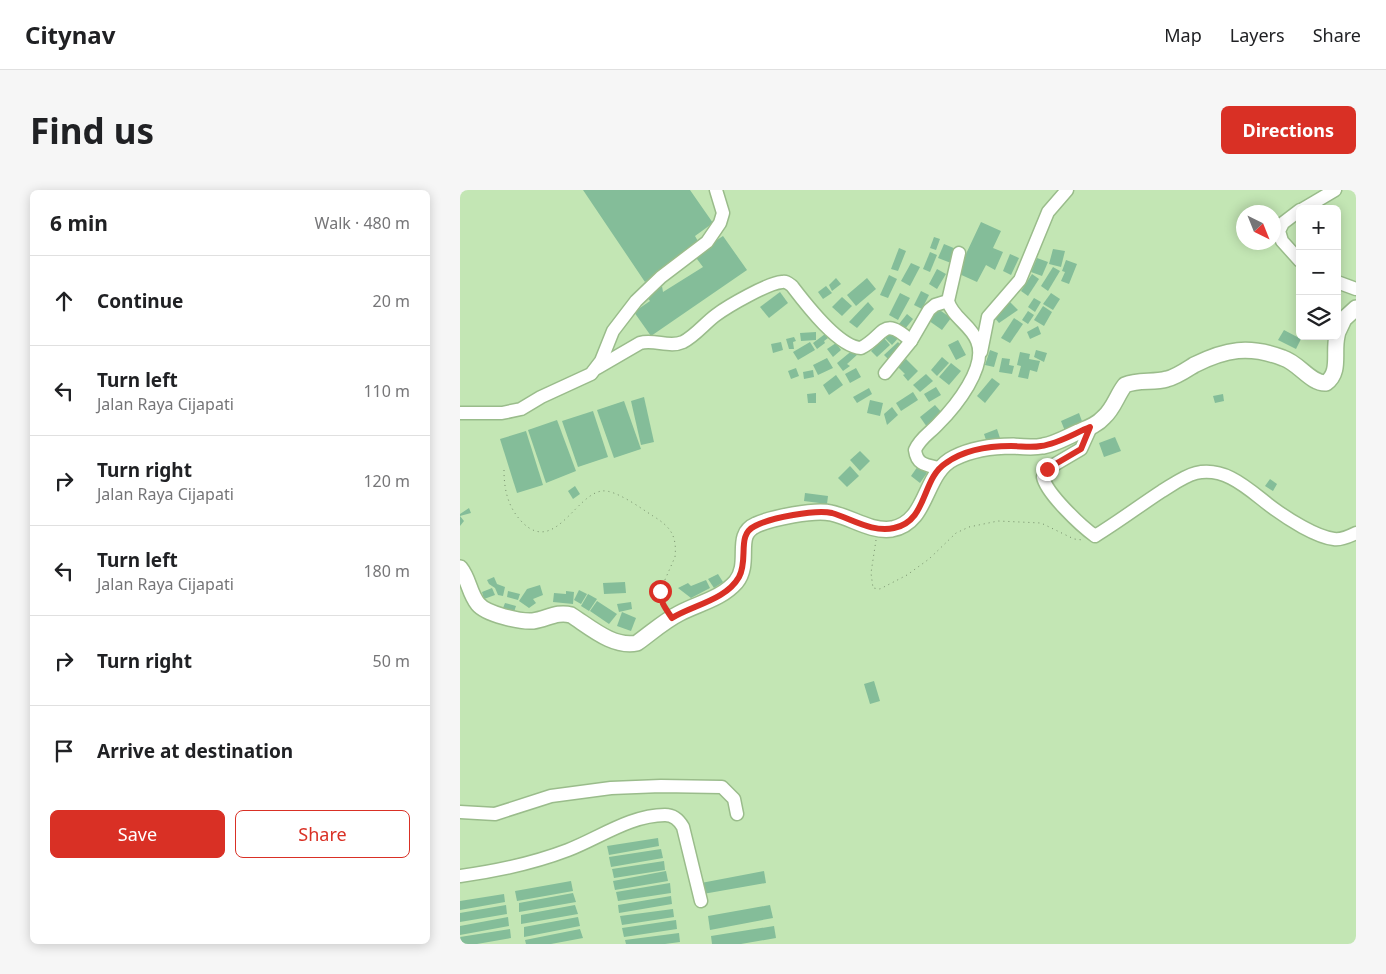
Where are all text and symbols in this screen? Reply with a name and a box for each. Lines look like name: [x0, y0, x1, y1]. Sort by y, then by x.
text: Citynav: [25, 18, 115, 51]
text: Map: [1164, 23, 1202, 47]
text: Layers: [1230, 23, 1285, 47]
text: Share: [1313, 23, 1361, 47]
button: Directions: [1221, 106, 1356, 154]
text: Find us: [30, 107, 154, 154]
north arrow: [1236, 205, 1281, 250]
map controls: [1296, 205, 1341, 340]
button: +: [1296, 205, 1341, 250]
text: 6 min: [50, 209, 108, 237]
text: Walk · 480 m: [315, 212, 410, 234]
button: −: [1296, 250, 1341, 295]
icon: ahead: [50, 287, 78, 315]
text: Continue: [97, 288, 183, 314]
text: 20 m: [373, 290, 410, 312]
button: layers: [1296, 295, 1341, 340]
text: Turn left: [97, 367, 178, 393]
icon: left: [50, 377, 78, 405]
text: 110 m: [363, 380, 410, 402]
text: Jalan Raya Cijapati: [97, 393, 234, 415]
text: Turn right: [97, 457, 192, 483]
route end: [1036, 458, 1059, 481]
icon: right: [50, 467, 78, 495]
text: 120 m: [363, 470, 410, 492]
text: Jalan Raya Cijapati: [97, 483, 234, 505]
text: Turn left: [97, 547, 178, 573]
icon: left: [50, 557, 78, 585]
text: 180 m: [363, 560, 410, 582]
text: Jalan Raya Cijapati: [97, 573, 234, 595]
route start: [649, 580, 672, 603]
icon: right: [50, 647, 78, 675]
text: Turn right: [97, 648, 192, 674]
text: 50 m: [373, 650, 410, 672]
icon: arrive: [50, 737, 78, 765]
text: Arrive at destination: [97, 738, 293, 764]
button: Save: [50, 810, 225, 858]
button: Share: [235, 810, 410, 858]

